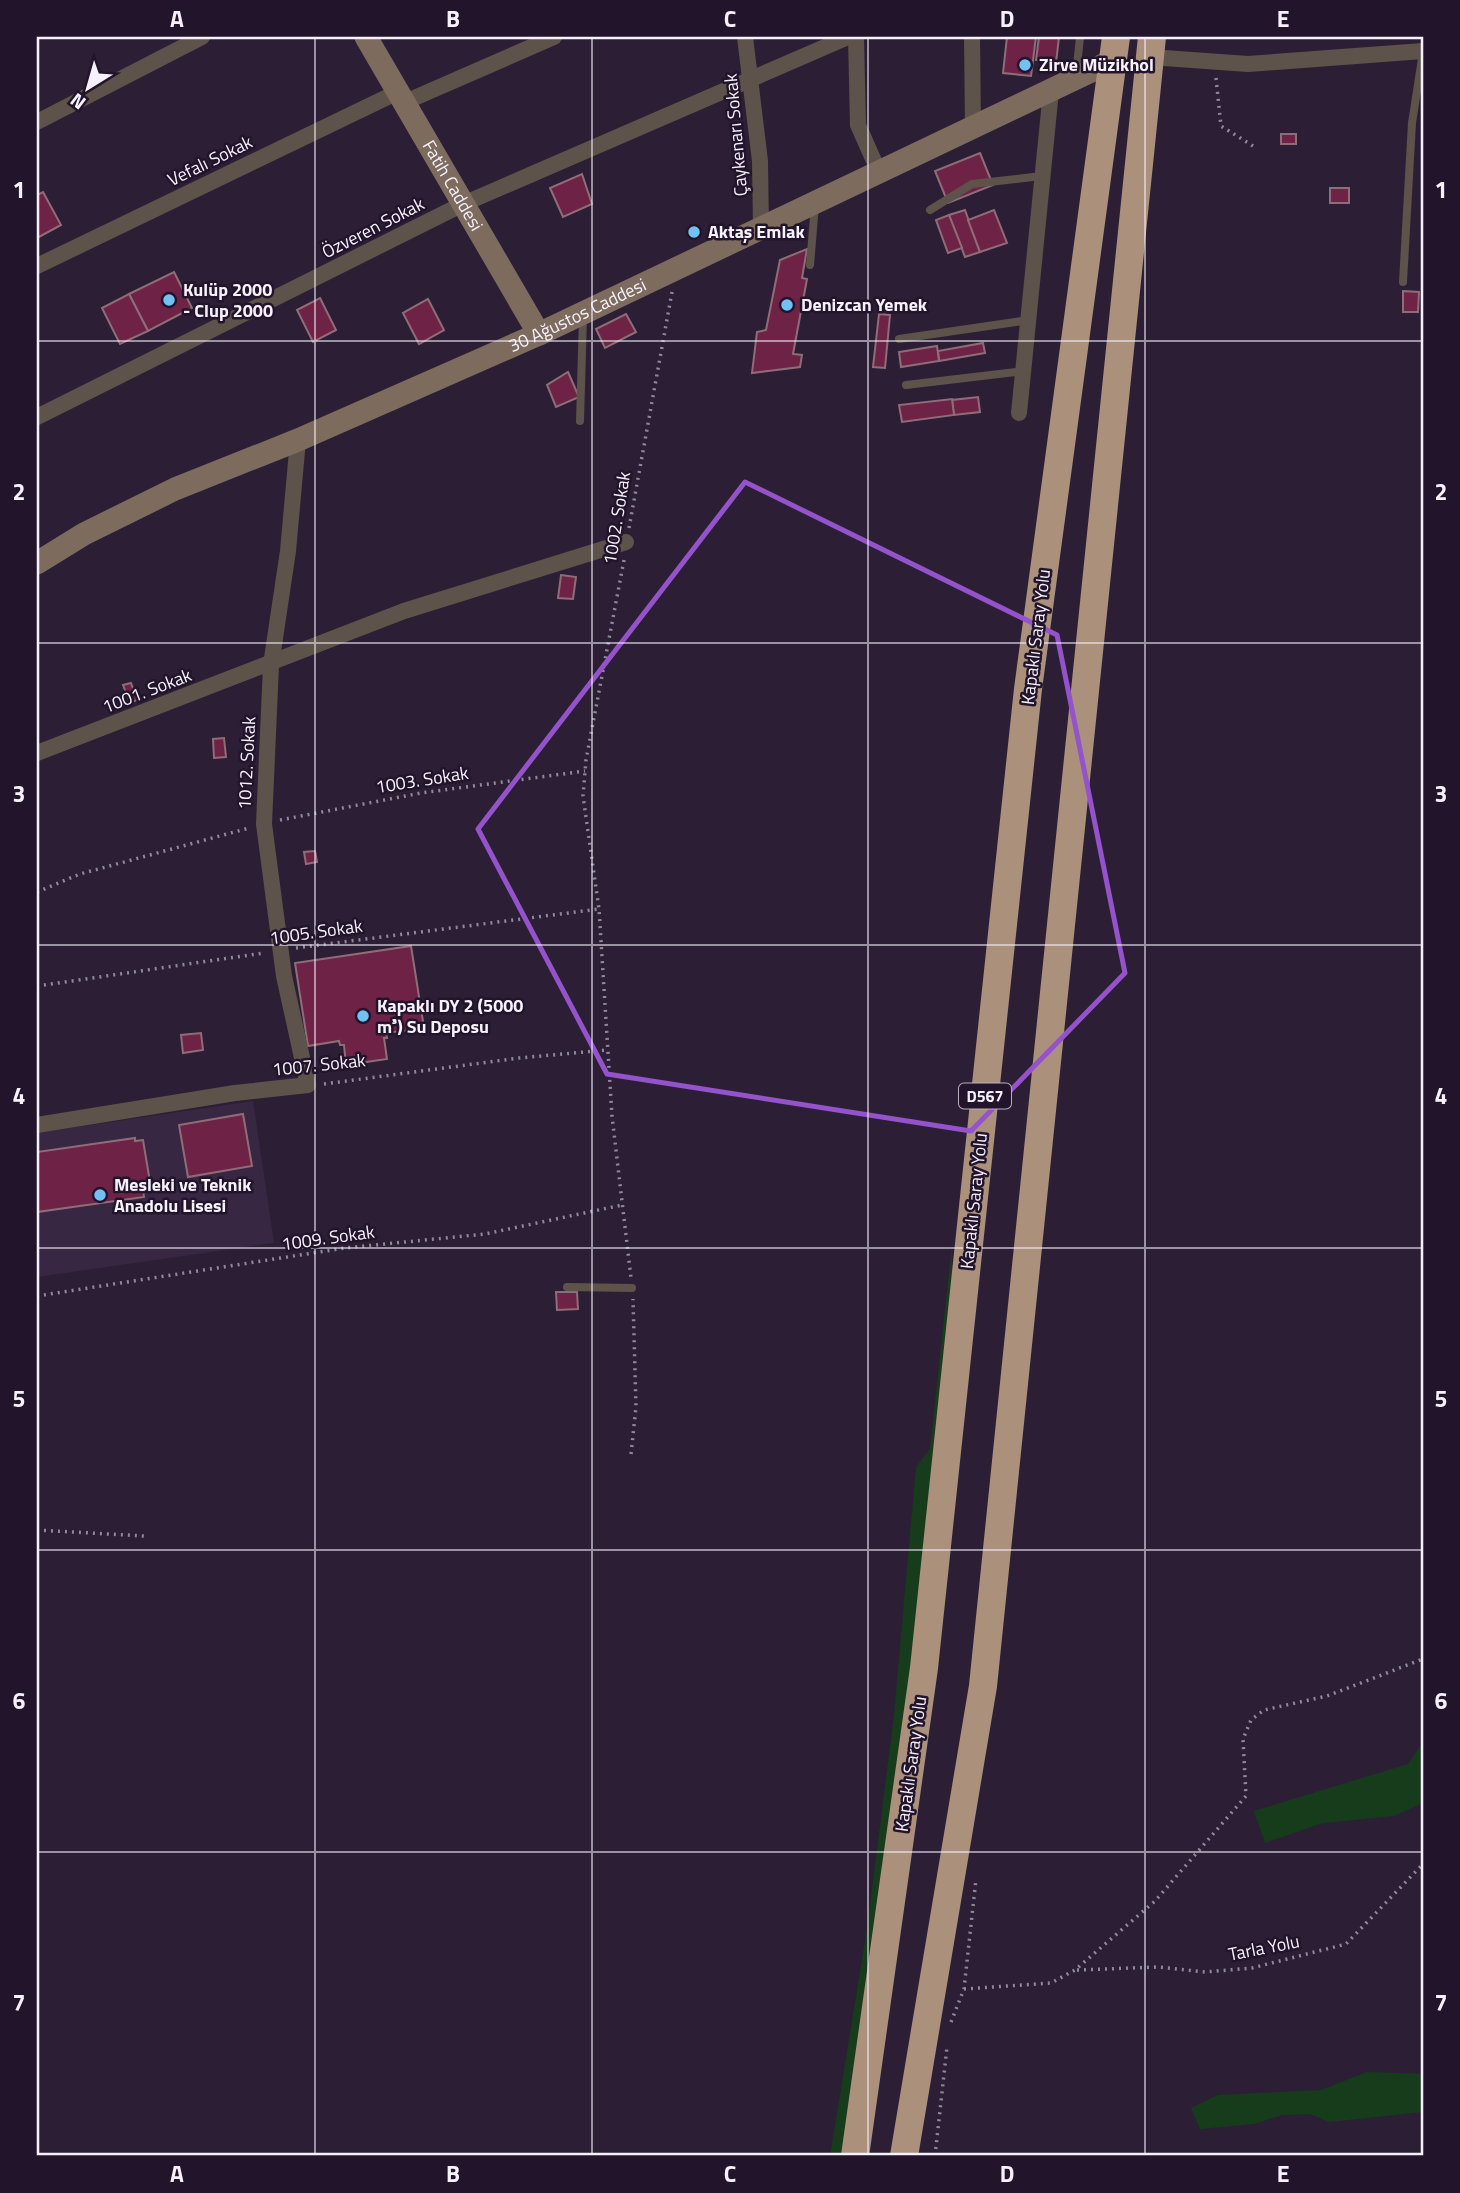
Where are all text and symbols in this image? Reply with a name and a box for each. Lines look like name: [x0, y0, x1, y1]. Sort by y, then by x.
text: A: [170, 1, 184, 36]
text: B: [446, 1, 460, 36]
text: C: [724, 1, 736, 36]
text: D: [1000, 1, 1014, 36]
text: E: [1277, 1, 1289, 36]
place label: Zirve Müzikhol: [1039, 51, 1154, 78]
north arrow: [52, 52, 122, 122]
marker: Zirve Müzikhol: [1017, 57, 1033, 73]
street label: Çaykenarı Sokak: [717, 72, 754, 198]
text: N: [63, 86, 91, 118]
street label: Vefalı Sokak: [163, 128, 257, 193]
street label: Fatih Caddesi: [416, 135, 490, 236]
text: 1: [13, 172, 25, 207]
text: 1: [1435, 172, 1447, 207]
street label: Özveren Sokak: [317, 190, 429, 265]
place label: Aktaş Emlak: [708, 218, 805, 245]
marker: Aktaş Emlak: [686, 224, 702, 240]
street label: 30 Ağustos Caddesi: [504, 271, 650, 359]
place label: Kulüp 2000 - Clup 2000: [183, 276, 273, 324]
place label: Denizcan Yemek: [801, 291, 928, 318]
marker: Kulüp 2000 - Clup 2000: [161, 292, 177, 308]
marker: Denizcan Yemek: [779, 297, 795, 313]
street label: 1002. Sokak: [596, 469, 637, 566]
text: 2: [13, 474, 25, 509]
text: 2: [1435, 474, 1447, 509]
street label: Kapaklı Saray Yolu: [1014, 567, 1057, 706]
street label: 1001. Sokak: [98, 661, 196, 720]
street label: 1012. Sokak: [231, 715, 262, 810]
street label: 1003. Sokak: [374, 759, 471, 800]
text: 3: [13, 776, 25, 811]
text: 3: [1435, 776, 1447, 811]
street label: 1005. Sokak: [268, 912, 365, 951]
place label: Kapaklı DY 2 (5000 m³) Su Deposu: [377, 992, 523, 1040]
marker: Kapaklı DY 2 (5000 m³) Su Deposu: [355, 1008, 371, 1024]
street label: 1007. Sokak: [271, 1046, 367, 1083]
text: 4: [13, 1078, 25, 1113]
text: 4: [1435, 1078, 1447, 1113]
road number: D567: [959, 1084, 1011, 1108]
street label: Kapaklı Saray Yolu: [953, 1132, 994, 1270]
place label: Mesleki ve Teknik Anadolu Lisesi: [114, 1171, 252, 1219]
marker: Mesleki ve Teknik Anadolu Lisesi: [92, 1187, 108, 1203]
street label: 1009. Sokak: [280, 1218, 377, 1257]
text: 5: [13, 1381, 25, 1416]
text: 5: [1435, 1381, 1447, 1416]
text: 6: [13, 1683, 26, 1718]
text: 6: [1435, 1683, 1448, 1718]
street label: Kapaklı Saray Yolu: [888, 1694, 933, 1833]
street label: Tarla Yolu: [1226, 1927, 1302, 1968]
text: 7: [13, 1985, 25, 2020]
text: 7: [1435, 1985, 1447, 2020]
text: A: [170, 2156, 184, 2191]
text: B: [446, 2156, 460, 2191]
text: C: [724, 2156, 736, 2191]
text: D: [1000, 2156, 1014, 2191]
text: E: [1277, 2156, 1289, 2191]

